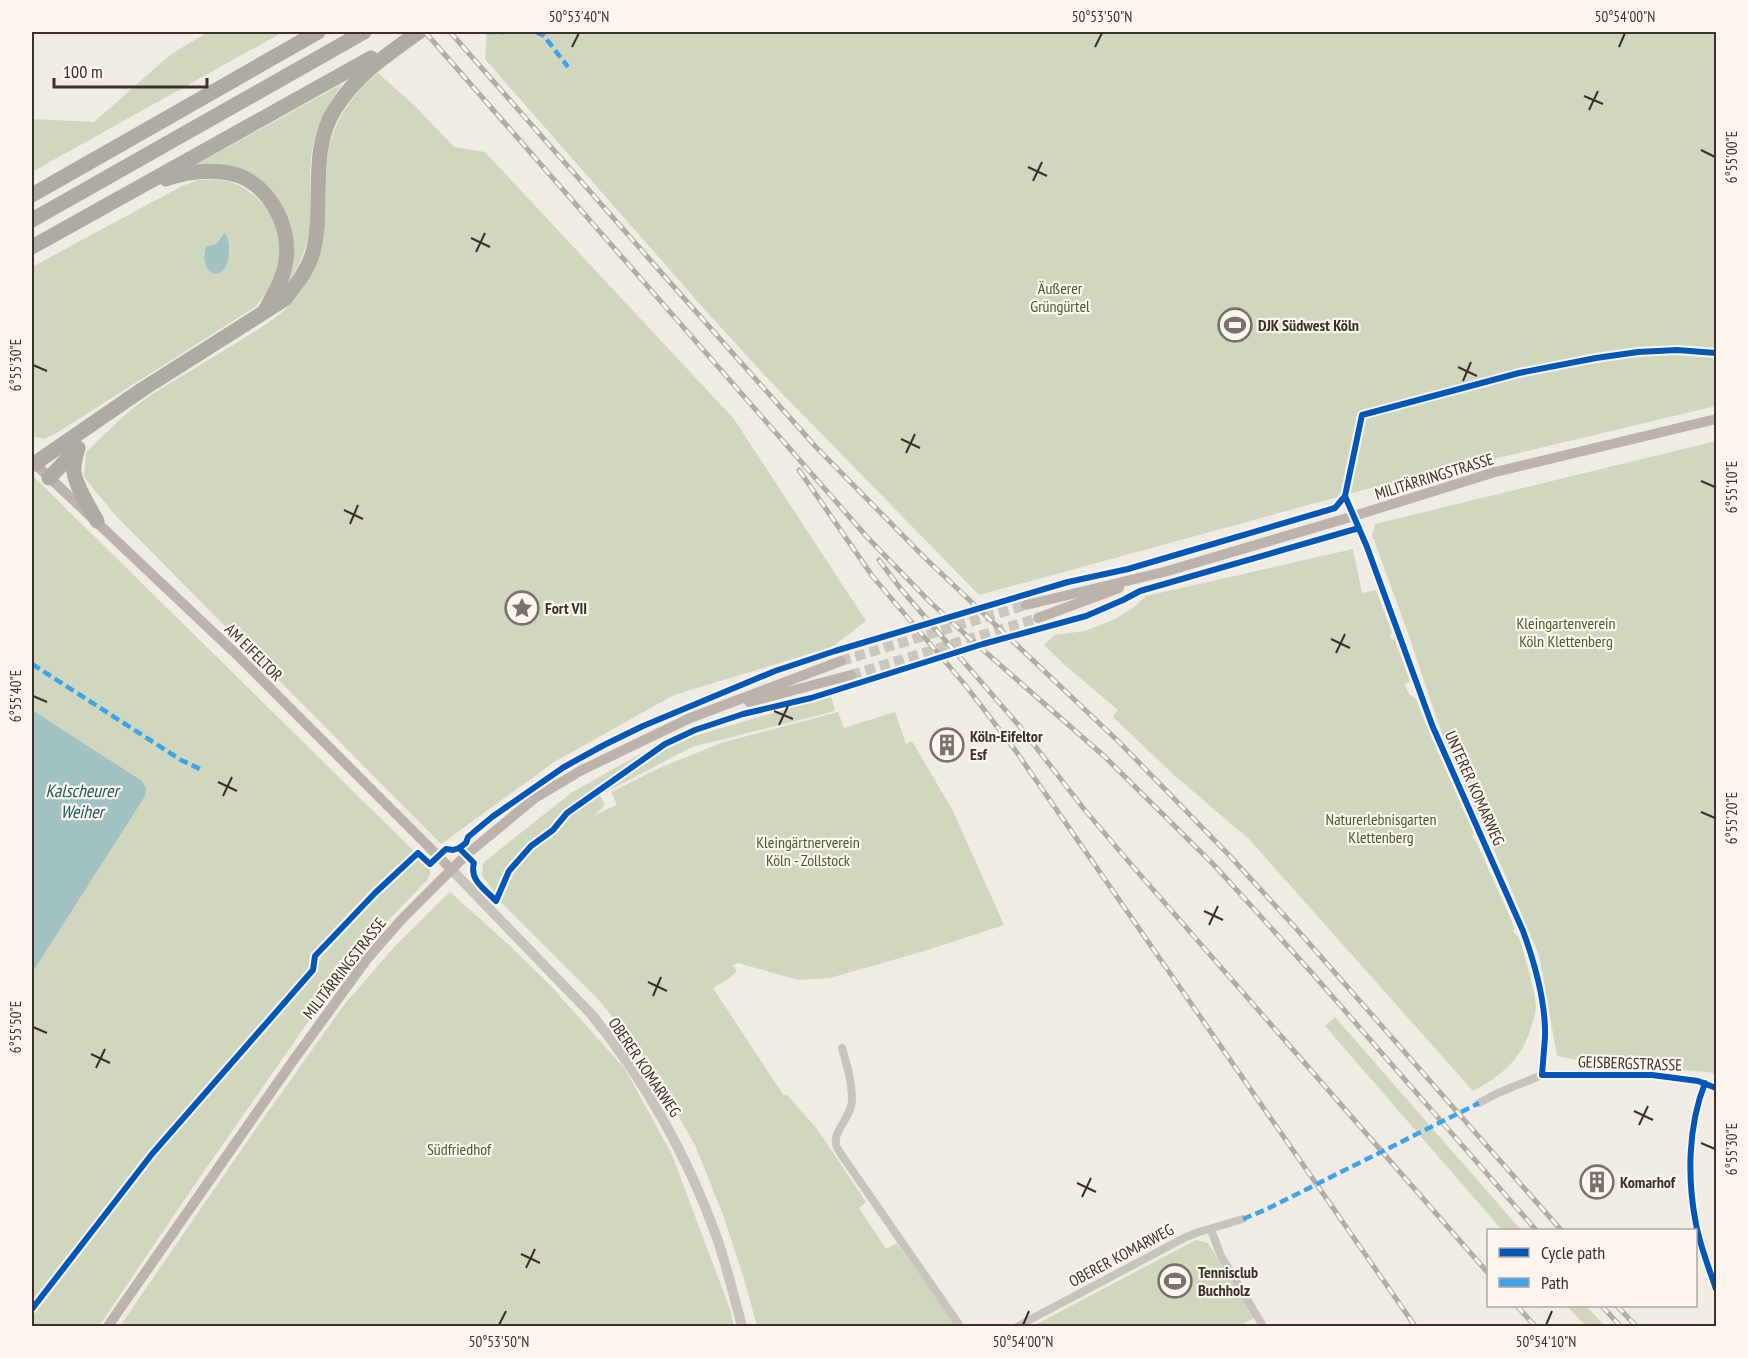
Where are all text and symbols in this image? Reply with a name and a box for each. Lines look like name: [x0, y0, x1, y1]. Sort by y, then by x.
text: 50°53'40"N: [549, 7, 609, 26]
text: 50°53'50"N: [1072, 7, 1132, 26]
text: 50°54'00"N: [1595, 7, 1655, 26]
scale bar: [54, 51, 207, 89]
text: 100 m: [63, 60, 103, 83]
text: 6°55'00"E: [1722, 131, 1741, 183]
park label: Äußerer Grüngürtel: [1030, 278, 1090, 316]
sports icon: DJK Südwest Köln: [1217, 307, 1253, 343]
place label: DJK Südwest Köln: [1258, 315, 1359, 335]
text: 6°55'30"E: [6, 339, 25, 391]
street label: MILITÄRRINGSTRASSE: [1372, 448, 1496, 504]
text: 6°55'10"E: [1722, 461, 1741, 513]
place icon: Fort VII: [504, 590, 540, 626]
place label: Fort VII: [545, 598, 587, 618]
park label: Kleingartenverein Köln Klettenberg: [1516, 613, 1616, 651]
street label: AM EIFELTOR: [221, 619, 287, 685]
text: 6°55'40"E: [6, 670, 25, 722]
place label: Köln-Eifeltor Esf: [970, 726, 1043, 764]
building icon: Köln-Eifeltor Esf: [929, 727, 965, 763]
street label: UNTERER KOMARWEG: [1441, 728, 1509, 849]
water label: Kalscheurer Weiher: [46, 779, 121, 823]
text: 6°55'20"E: [1722, 792, 1741, 844]
park label: Naturerlebnisgarten Klettenberg: [1326, 809, 1436, 847]
park label: Kleingärtnerverein Köln - Zollstock: [756, 832, 860, 870]
street label: MILITÄRRINGSTRASSE: [298, 913, 390, 1023]
text: 6°55'50"E: [6, 1001, 25, 1053]
street label: OBERER KOMARWEG: [604, 1013, 686, 1121]
street label: GEISBERGSTRASSE: [1578, 1051, 1683, 1075]
text: 6°55'30"E: [1722, 1123, 1741, 1175]
park label: Südfriedhof: [427, 1139, 492, 1159]
building icon: Komarhof: [1579, 1164, 1615, 1200]
place label: Komarhof: [1620, 1172, 1676, 1192]
street label: OBERER KOMARWEG: [1065, 1219, 1177, 1291]
legend: [1487, 1229, 1697, 1307]
text: Cycle path: [1541, 1241, 1605, 1264]
place label: Tennisclub Buchholz: [1198, 1262, 1258, 1300]
sports icon: Tennisclub Buchholz: [1157, 1263, 1193, 1299]
text: Path: [1541, 1271, 1569, 1294]
text: 50°53'50"N: [469, 1332, 529, 1351]
text: 50°54'00"N: [993, 1332, 1053, 1351]
text: 50°54'10"N: [1516, 1332, 1576, 1351]

